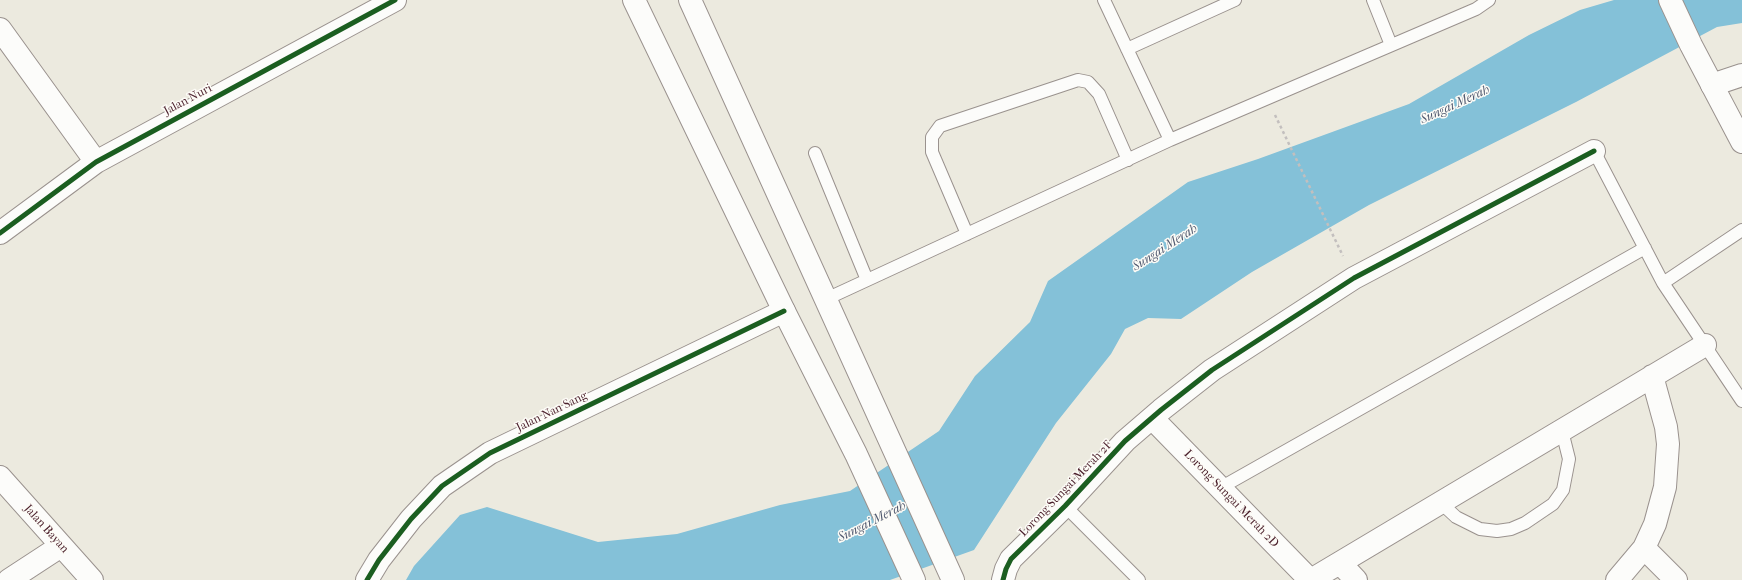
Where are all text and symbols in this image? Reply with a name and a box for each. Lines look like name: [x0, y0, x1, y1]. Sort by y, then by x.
street label: Jalan Nuri: [161, 81, 215, 119]
water label: Sungai Merah: [1418, 82, 1492, 128]
water label: Sungai Merah: [1129, 221, 1201, 275]
street label: Jalan Nan Sang: [514, 389, 590, 435]
street label: Lorong Sungai Merah 2F: [1016, 438, 1116, 540]
street label: Lorong Sungai Merah 2D: [1181, 447, 1281, 551]
water label: Sungai Merah: [835, 498, 909, 546]
street label: Jalan Bayan: [21, 502, 71, 556]

